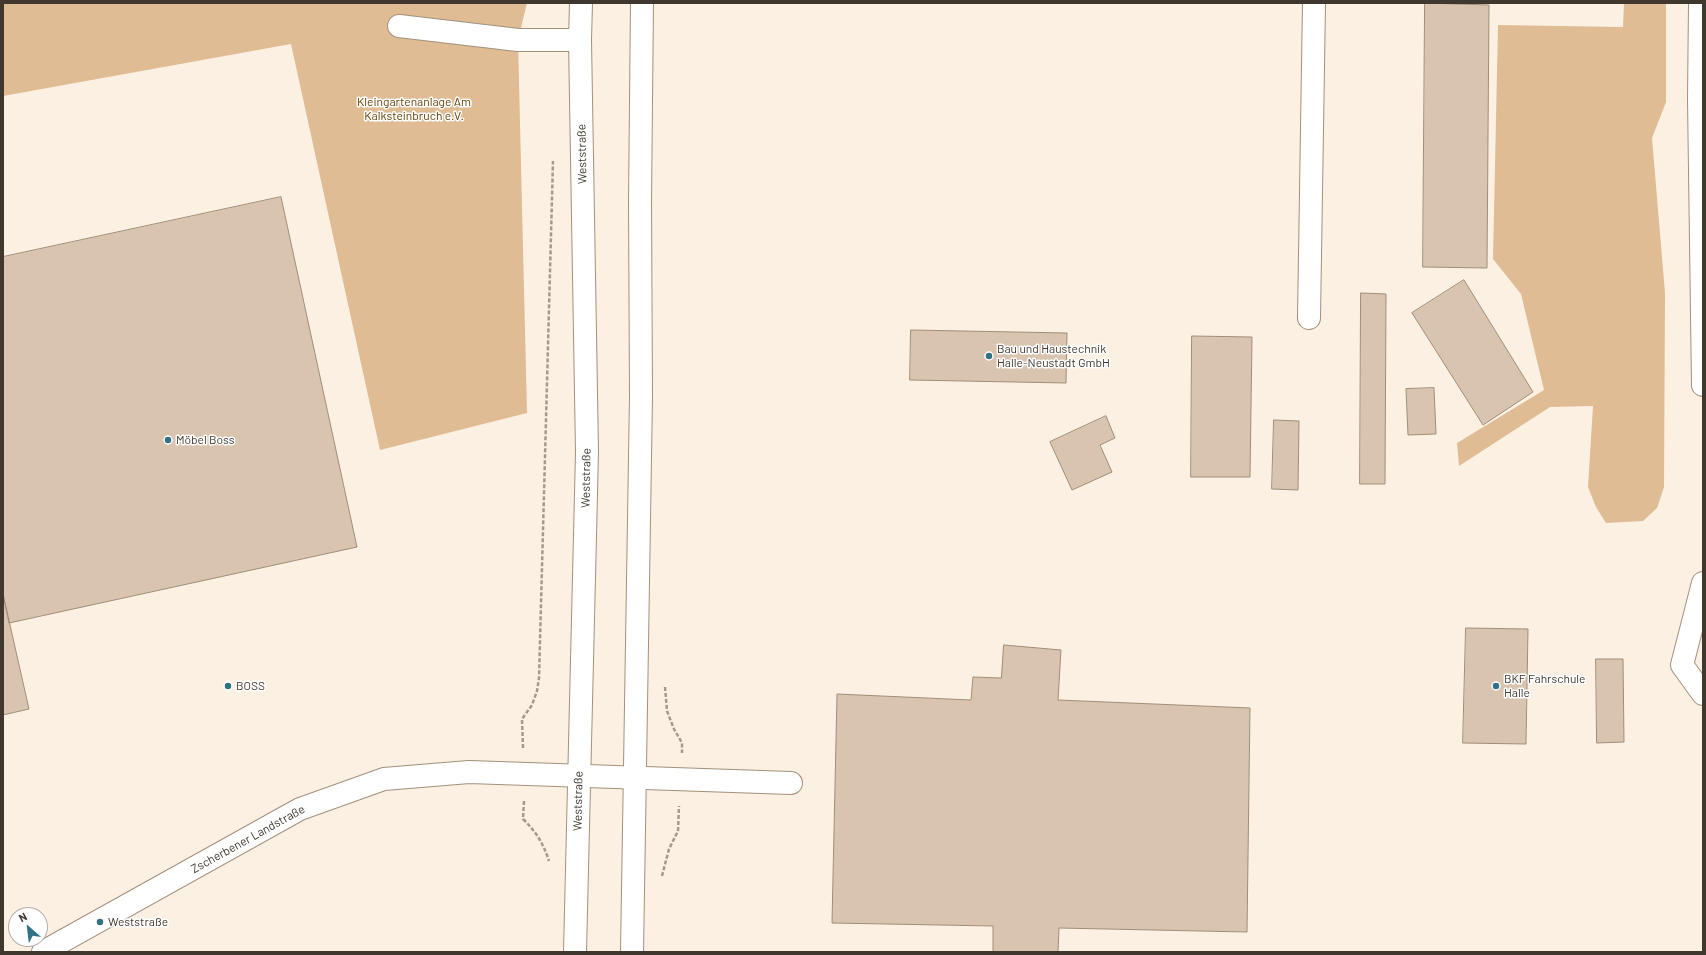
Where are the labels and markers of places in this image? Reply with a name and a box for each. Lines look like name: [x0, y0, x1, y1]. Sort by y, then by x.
place label: Bau und Haustechnik Halle-Neustadt GmbH: [997, 342, 1110, 370]
marker: Bau und Haustechnik Halle-Neustadt GmbH: [984, 351, 994, 361]
place label: Möbel Boss: [176, 433, 234, 447]
marker: Möbel Boss: [163, 435, 173, 445]
place label: BKF Fahrschule Halle: [1504, 672, 1586, 700]
place label: BOSS: [236, 679, 265, 693]
marker: BOSS: [223, 681, 233, 691]
marker: BKF Fahrschule Halle: [1491, 681, 1501, 691]
place label: Weststraße: [108, 915, 168, 929]
marker: Weststraße: [95, 917, 105, 927]

